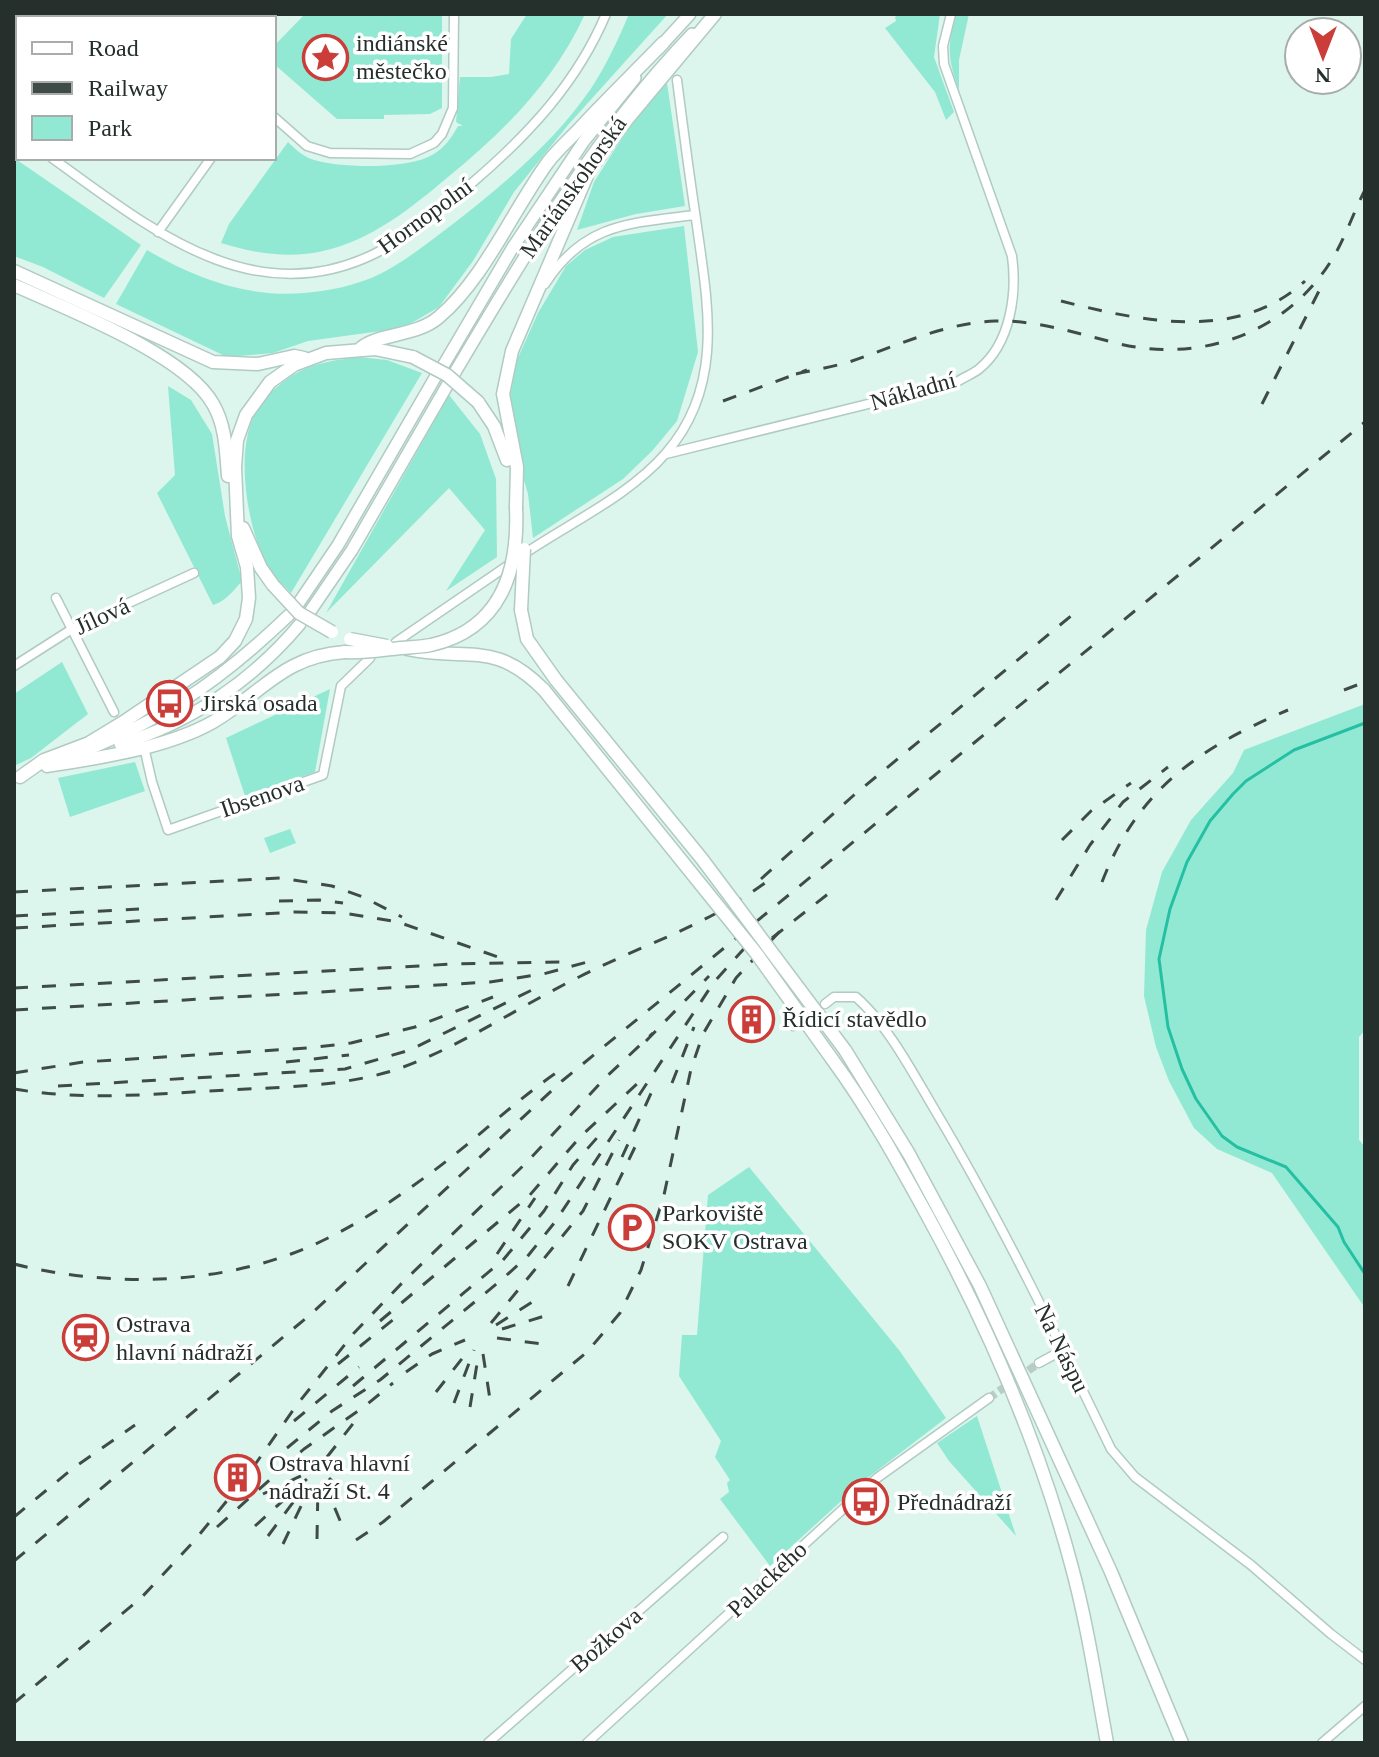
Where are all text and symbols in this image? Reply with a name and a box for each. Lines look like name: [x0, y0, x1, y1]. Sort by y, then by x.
legend: [16, 16, 276, 160]
north arrow: [1283, 16, 1363, 96]
place label: indiánské městečko: [356, 30, 448, 84]
place icon: indiánské městečko: [301, 33, 349, 81]
text: Road: [88, 35, 139, 61]
text: N: [1315, 63, 1331, 88]
text: Railway: [88, 75, 168, 101]
street label: Mariánskohorská: [515, 111, 632, 263]
text: Park: [88, 115, 132, 141]
street label: Hornopolní: [373, 173, 478, 259]
street label: Nákladní: [867, 366, 959, 416]
street label: Jílová: [71, 592, 134, 640]
bus stop icon: Jirská osada: [146, 679, 194, 727]
place label: Jirská osada: [201, 690, 318, 716]
street label: Ibsenova: [217, 769, 308, 822]
building icon: Řídicí stavědlo: [727, 995, 775, 1043]
place label: Řídicí stavědlo: [782, 1006, 927, 1032]
place label: Parkoviště SOKV Ostrava: [662, 1200, 808, 1254]
parking icon: Parkoviště SOKV Ostrava: [607, 1203, 655, 1251]
street label: Na Náspu: [1029, 1299, 1095, 1397]
place label: Ostrava hlavní nádraží: [116, 1311, 253, 1365]
station icon: Ostrava hlavní nádraží: [61, 1314, 109, 1362]
place label: Ostrava hlavní nádraží St. 4: [269, 1450, 410, 1504]
building icon: Ostrava hlavní nádraží St. 4: [214, 1453, 262, 1501]
bus stop icon: Přednádraží: [842, 1478, 890, 1526]
place label: Přednádraží: [897, 1489, 1012, 1515]
street label: Palackého: [722, 1536, 812, 1622]
street label: Božkova: [565, 1602, 647, 1678]

